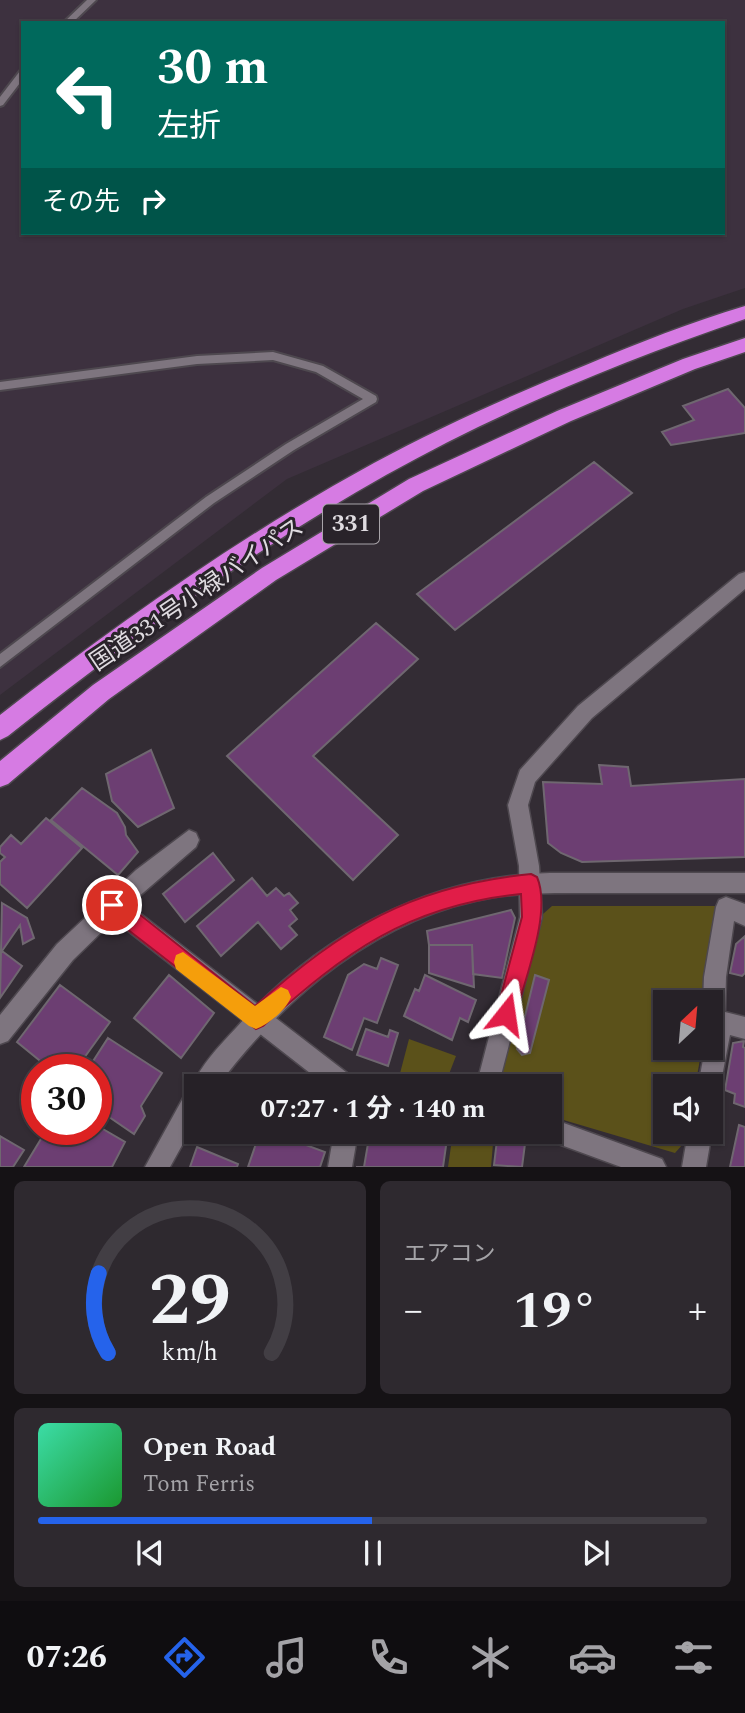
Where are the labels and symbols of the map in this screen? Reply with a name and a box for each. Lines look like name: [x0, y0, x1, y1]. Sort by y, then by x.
road number: 331: [323, 504, 379, 544]
street label: 国道331号小禄バイパス: [83, 510, 311, 680]
pin: [82, 875, 142, 935]
position arrow: [469, 977, 543, 1051]
north arrow: [653, 990, 723, 1060]
speed limit sign: 30: [21, 1054, 112, 1145]

